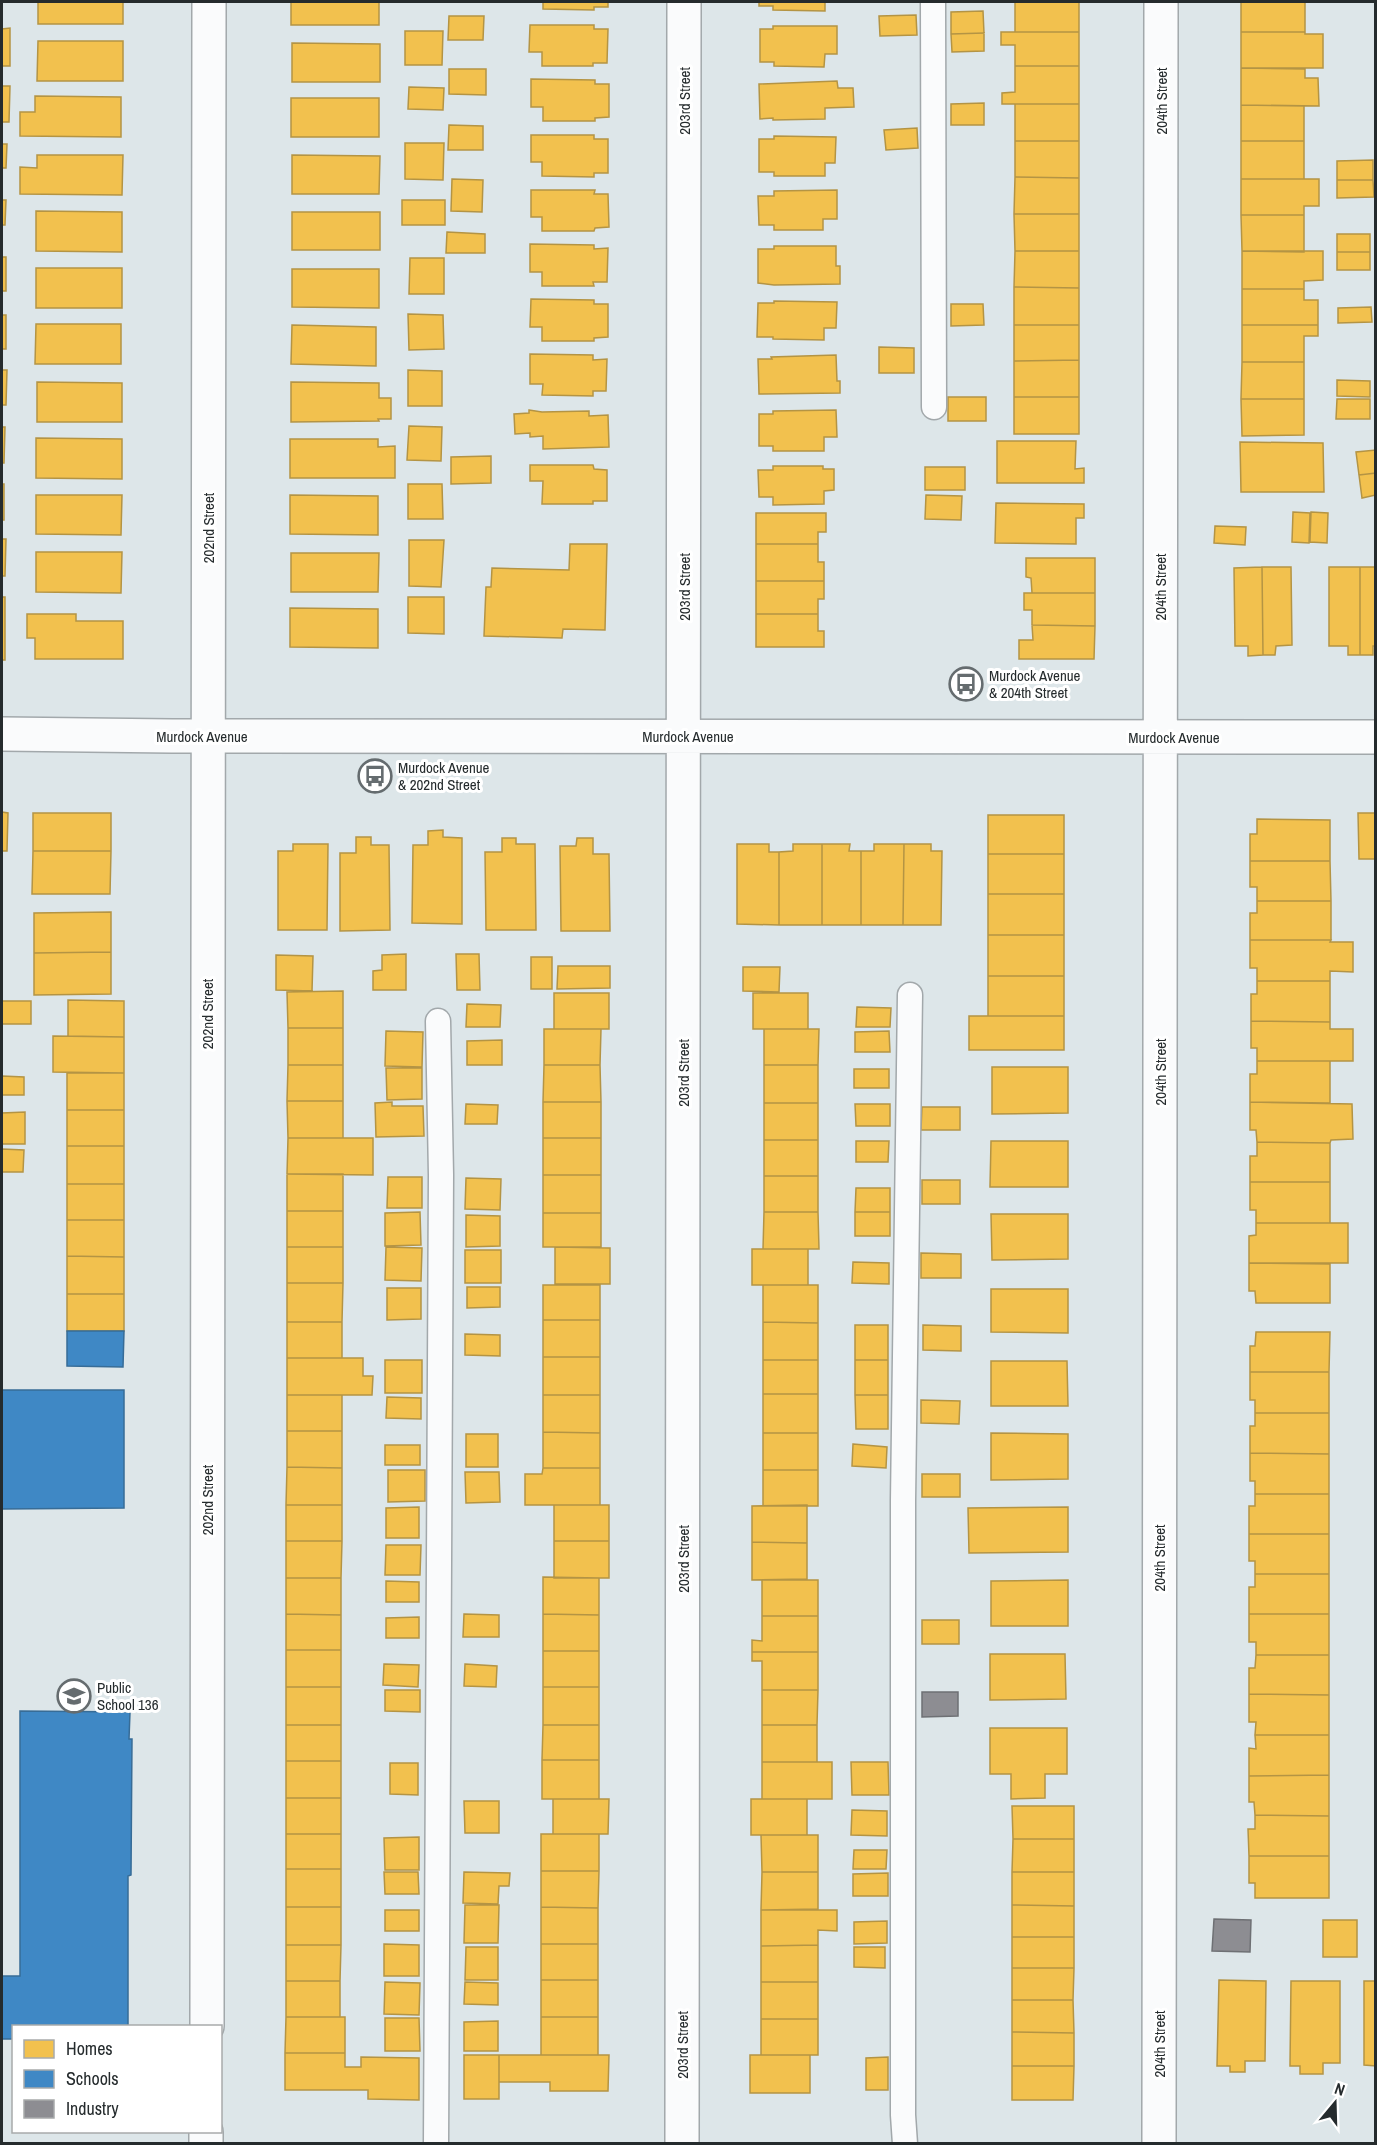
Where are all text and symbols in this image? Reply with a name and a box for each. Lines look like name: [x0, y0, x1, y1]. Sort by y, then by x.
street label: 203rd Street: [674, 67, 695, 135]
street label: 204th Street: [1151, 67, 1172, 135]
street label: 202nd Street: [198, 492, 219, 563]
street label: 203rd Street: [674, 553, 695, 621]
street label: 204th Street: [1150, 553, 1171, 621]
place label: Murdock Avenue & 204th Street: [989, 665, 1081, 703]
bus stop icon: Murdock Avenue & 204th Street: [948, 666, 984, 702]
street label: Murdock Avenue: [156, 726, 248, 747]
street label: Murdock Avenue: [642, 726, 734, 747]
street label: Murdock Avenue: [1128, 727, 1220, 748]
place label: Murdock Avenue & 202nd Street: [398, 757, 490, 795]
bus stop icon: Murdock Avenue & 202nd Street: [357, 758, 393, 794]
street label: 202nd Street: [197, 978, 218, 1049]
street label: 204th Street: [1150, 1038, 1171, 1106]
street label: 203rd Street: [673, 1039, 694, 1107]
street label: 202nd Street: [197, 1464, 218, 1535]
street label: 204th Street: [1149, 1524, 1170, 1592]
street label: 203rd Street: [673, 1525, 694, 1593]
place label: Public School 136: [97, 1677, 159, 1715]
school or university icon: Public School 136: [56, 1678, 92, 1714]
street label: 204th Street: [1149, 2010, 1170, 2078]
street label: 203rd Street: [672, 2011, 693, 2079]
legend: [12, 2025, 222, 2133]
text: Homes: [66, 2036, 113, 2061]
text: Schools: [66, 2066, 119, 2091]
north arrow: [1305, 2073, 1365, 2133]
text: N: [1332, 2077, 1348, 2101]
text: Industry: [66, 2096, 119, 2121]

